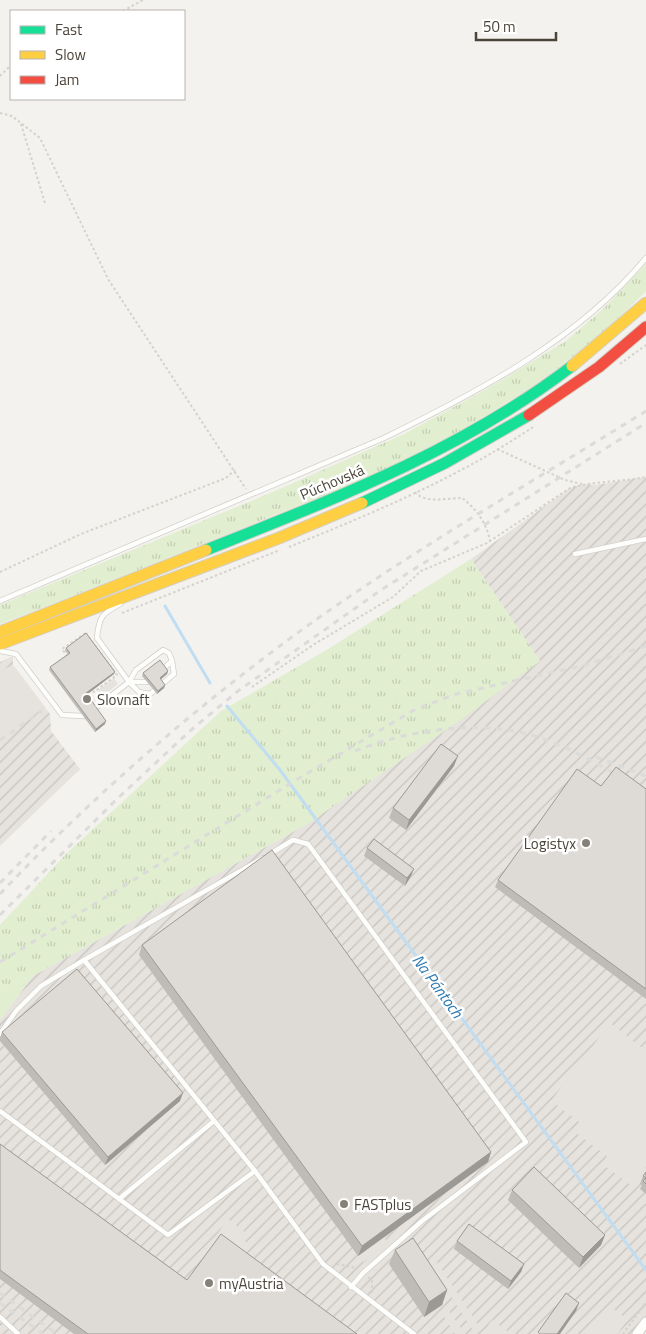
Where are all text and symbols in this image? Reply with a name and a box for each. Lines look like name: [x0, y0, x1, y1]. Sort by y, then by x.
legend: [10, 10, 185, 100]
scale bar: [476, 10, 556, 42]
text: 50 m: [483, 15, 516, 38]
text: Fast: [55, 18, 83, 41]
text: Slow: [55, 43, 86, 66]
text: Jam: [55, 68, 79, 91]
street label: Púchovská: [296, 458, 368, 506]
place label: Slovnaft: [97, 688, 150, 711]
marker: Slovnaft: [81, 693, 93, 705]
place label: Logistyx: [524, 832, 576, 855]
marker: Logistyx: [580, 837, 592, 849]
water label: Na Pántoch: [407, 949, 470, 1024]
place label: FASTplus: [354, 1193, 411, 1216]
marker: FASTplus: [338, 1198, 350, 1210]
place label: myAustria: [219, 1272, 284, 1295]
marker: myAustria: [203, 1277, 215, 1289]

